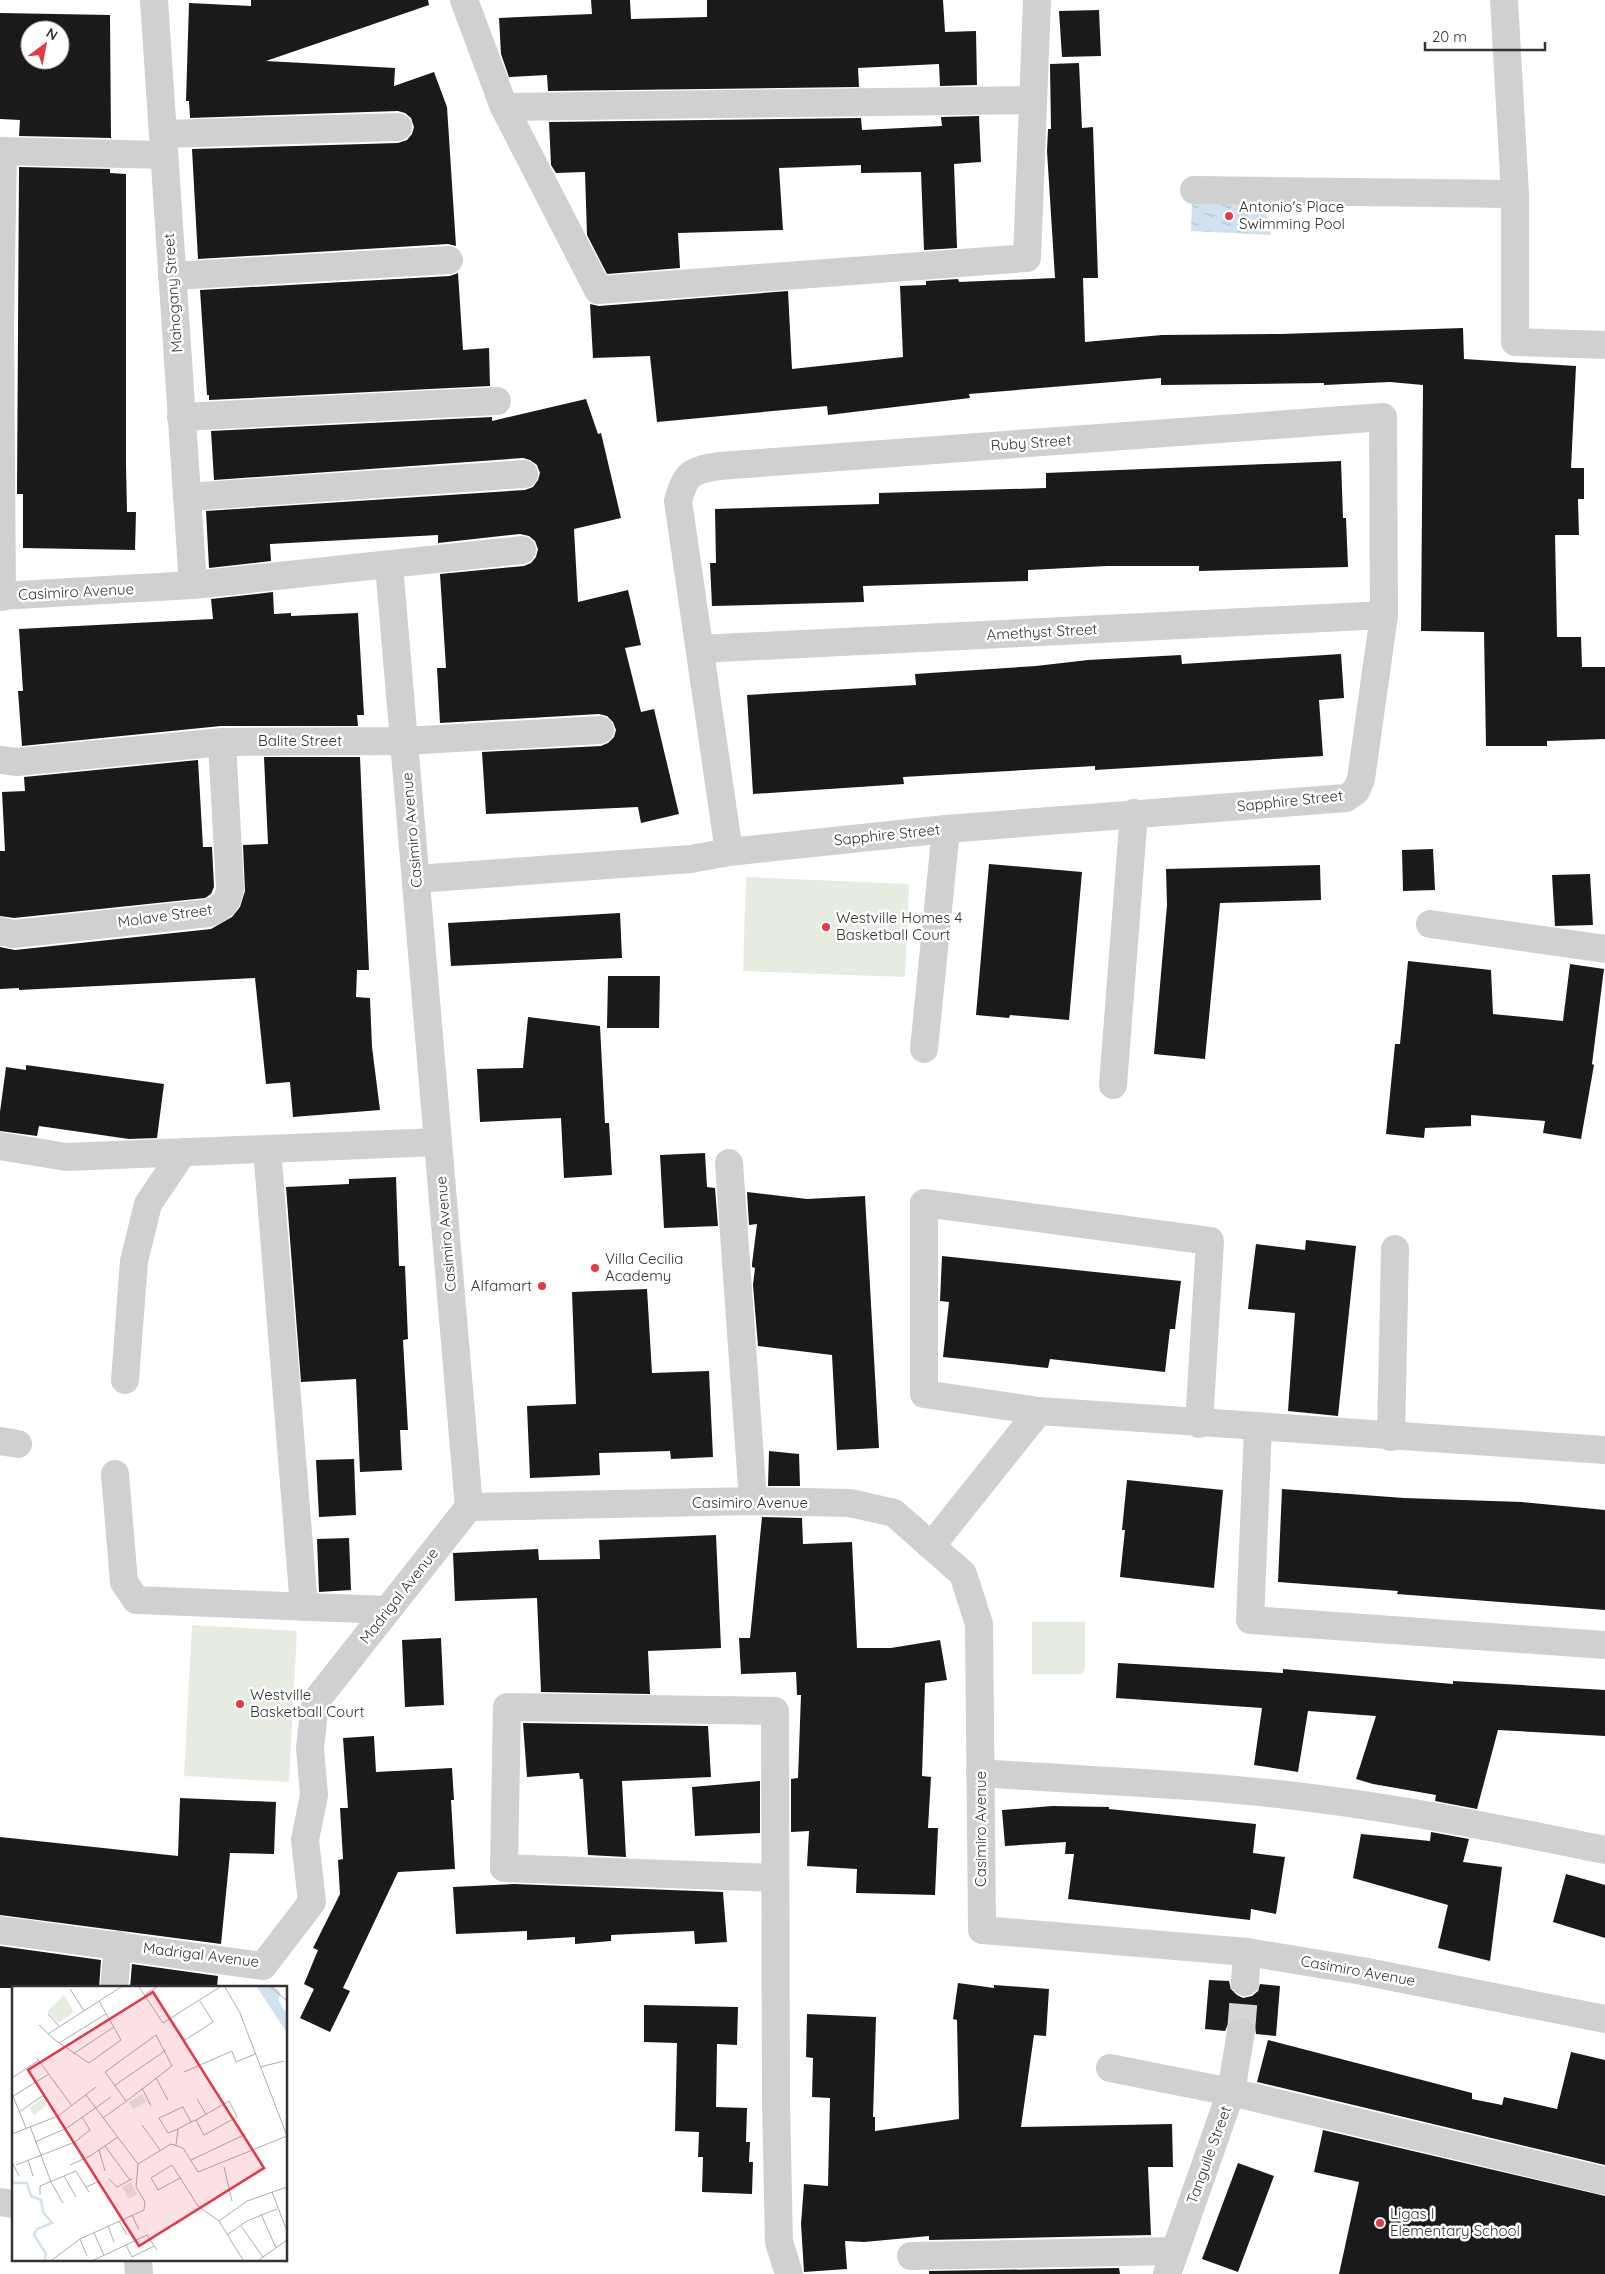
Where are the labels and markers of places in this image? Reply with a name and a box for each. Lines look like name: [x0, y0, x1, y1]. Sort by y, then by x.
place label: Antonio's Place Swimming Pool: [1239, 197, 1345, 233]
marker: Antonio's Place Swimming Pool: [1223, 210, 1235, 222]
place label: Westville Homes 4 Basketball Court: [836, 908, 962, 944]
marker: Westville Homes 4 Basketball Court: [820, 921, 832, 933]
place label: Villa Cecilia Academy: [605, 1249, 683, 1285]
marker: Villa Cecilia Academy: [589, 1262, 601, 1274]
place label: Alfamart: [471, 1276, 532, 1295]
marker: Alfamart: [536, 1280, 548, 1292]
place label: Westville Basketball Court: [250, 1685, 365, 1721]
marker: Westville Basketball Court: [234, 1698, 246, 1710]
place label: Ligas I Elementary School: [1390, 2204, 1520, 2240]
marker: Ligas I Elementary School: [1374, 2217, 1386, 2229]

